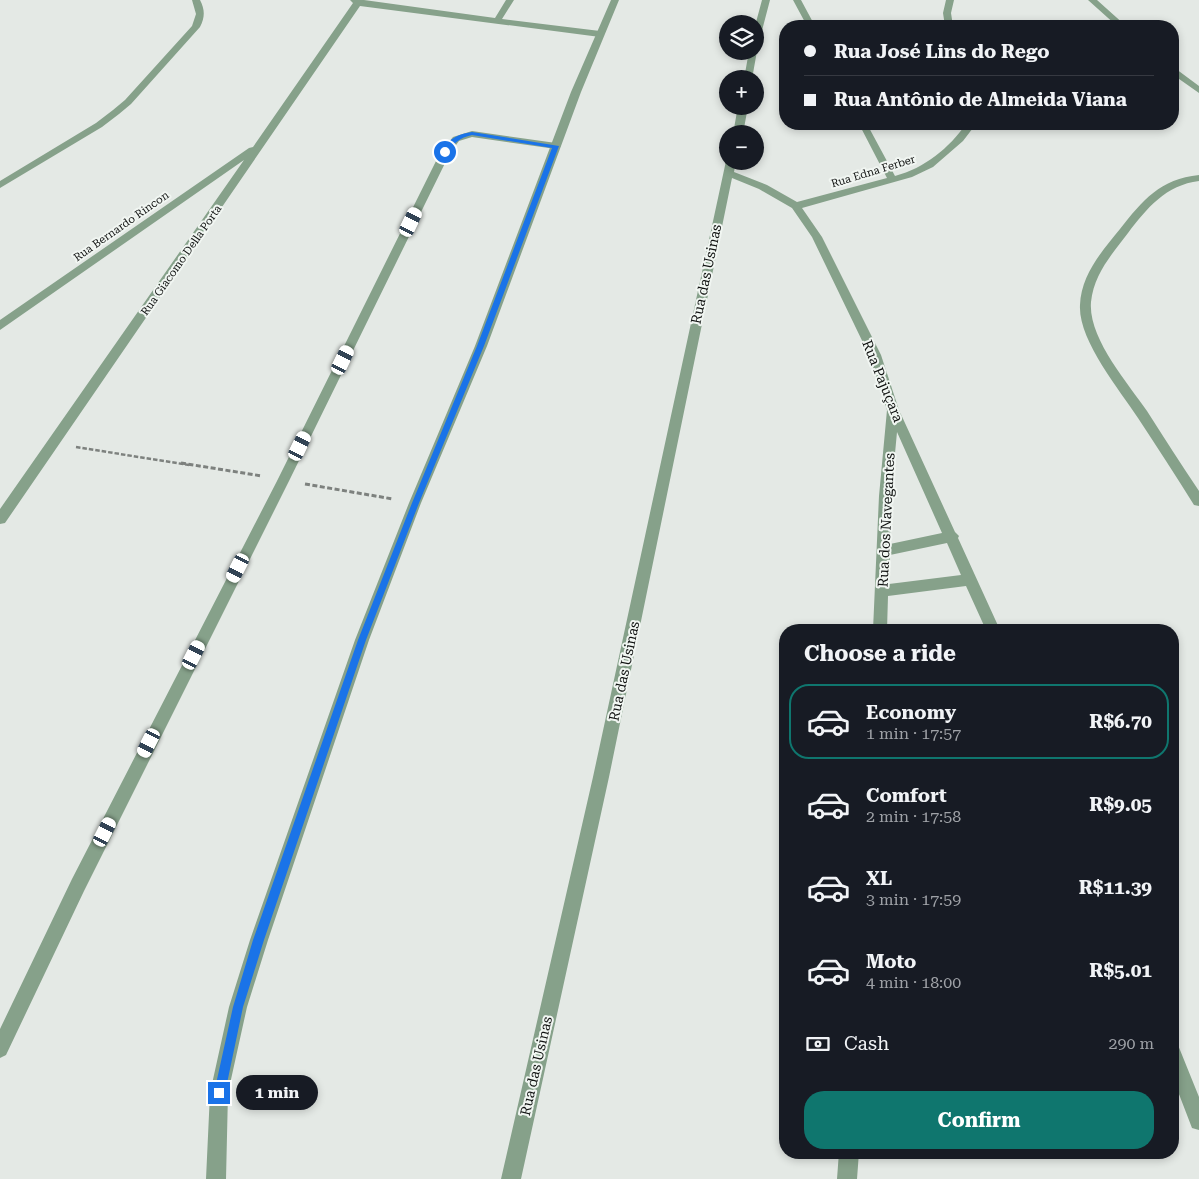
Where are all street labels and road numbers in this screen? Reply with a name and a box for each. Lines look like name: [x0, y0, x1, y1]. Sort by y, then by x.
street label: Rua Edna Ferber: [829, 152, 917, 190]
street label: Rua Bernardo Rincon: [71, 189, 171, 264]
street label: Rua Giacomo Della Porta: [138, 203, 225, 318]
street label: Rua das Usinas: [688, 222, 724, 325]
street label: Rua Pajuçara: [859, 338, 907, 425]
street label: Rua dos Navegantes: [874, 452, 898, 588]
street label: Rua das Usinas: [606, 619, 642, 722]
street label: Rua das Usinas: [517, 1014, 555, 1117]

